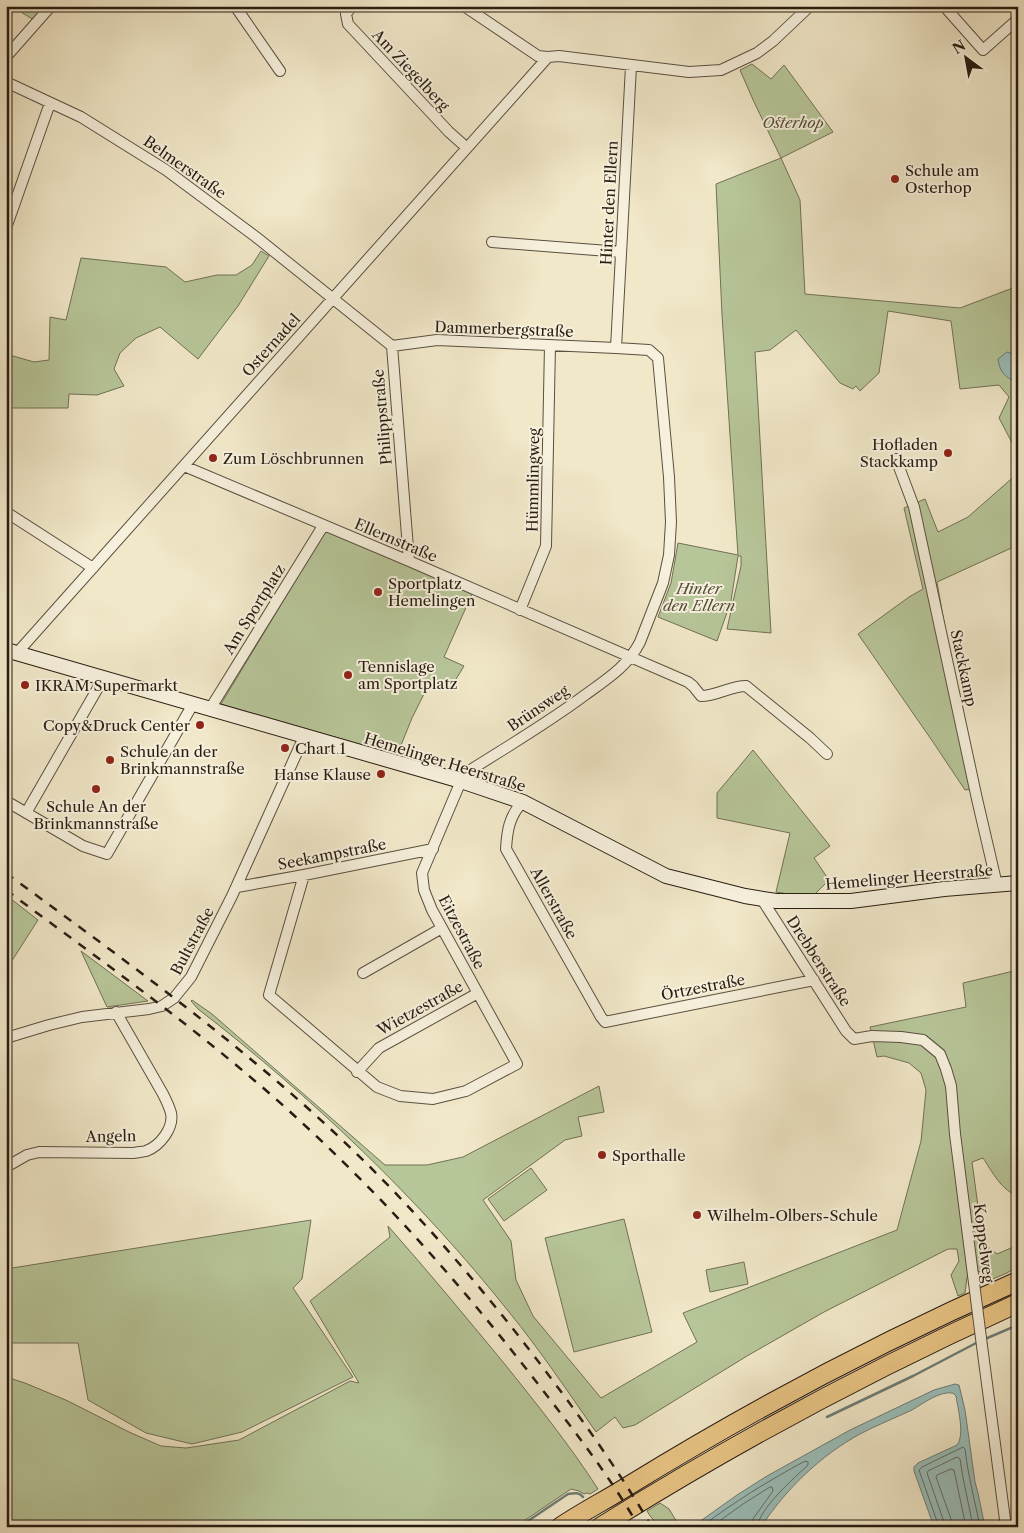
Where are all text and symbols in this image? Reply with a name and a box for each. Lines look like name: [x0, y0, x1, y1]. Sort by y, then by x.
street label: Am Ziegelberg: [368, 25, 454, 115]
north arrow: [942, 32, 992, 82]
text: N: [949, 36, 969, 58]
park label: Osterhop: [762, 113, 824, 132]
street label: Belmerstraße: [140, 131, 230, 203]
street label: Hinter den Ellern: [596, 140, 622, 266]
place label: Schule am Osterhop: [905, 161, 979, 197]
marker: Schule am Osterhop: [889, 173, 901, 185]
street label: Osternadel: [238, 309, 305, 380]
street label: Dammerbergstraße: [434, 317, 574, 341]
street label: Philippstraße: [368, 368, 396, 466]
street label: Hümmlingweg: [523, 428, 543, 532]
place label: Hofladen Stackkamp: [860, 435, 939, 471]
marker: Hofladen Stackkamp: [942, 447, 954, 459]
place label: Zum Löschbrunnen: [223, 449, 365, 468]
marker: Zum Löschbrunnen: [207, 452, 219, 464]
street label: Ellernstraße: [352, 514, 440, 566]
street label: Am Sportplatz: [218, 560, 289, 658]
place label: Sportplatz Hemelingen: [388, 574, 476, 610]
park label: Hinter den Ellern: [663, 579, 735, 615]
marker: Sportplatz Hemelingen: [372, 586, 384, 598]
street label: Stackkamp: [947, 628, 981, 708]
place label: Tennislage am Sportplatz: [358, 657, 458, 693]
marker: Tennislage am Sportplatz: [342, 669, 354, 681]
place label: IKRAM Supermarkt: [35, 676, 178, 695]
marker: IKRAM Supermarkt: [19, 679, 31, 691]
street label: Brünsweg: [504, 681, 572, 735]
place label: Copy&Druck Center: [43, 716, 191, 735]
marker: Copy&Druck Center: [194, 719, 206, 731]
street label: Hemelinger Heerstraße: [362, 728, 528, 796]
place label: Chart 1: [295, 739, 346, 758]
place label: Schule an der Brinkmannstraße: [120, 742, 245, 778]
marker: Chart 1: [279, 742, 291, 754]
marker: Schule an der Brinkmannstraße: [104, 754, 116, 766]
place label: Hanse Klause: [274, 765, 371, 784]
marker: Hanse Klause: [375, 768, 387, 780]
marker: Schule An der Brinkmannstraße: [90, 783, 102, 795]
place label: Schule An der Brinkmannstraße: [34, 797, 158, 833]
street label: Seekampstraße: [276, 834, 388, 874]
street label: Hemelinger Heerstraße: [824, 860, 994, 894]
street label: Allerstraße: [526, 863, 582, 942]
street label: Eitzestraße: [435, 892, 489, 972]
street label: Bultstraße: [166, 904, 218, 978]
street label: Drebberstraße: [783, 912, 855, 1010]
street label: Örtzestraße: [659, 970, 747, 1004]
street label: Wietzestraße: [373, 977, 466, 1040]
street label: Angeln: [85, 1126, 137, 1146]
place label: Sporthalle: [612, 1146, 686, 1165]
marker: Sporthalle: [596, 1149, 608, 1161]
street label: Koppelweg: [970, 1202, 998, 1284]
place label: Wilhelm-Olbers-Schule: [706, 1206, 878, 1225]
marker: Wilhelm-Olbers-Schule: [691, 1209, 703, 1221]

